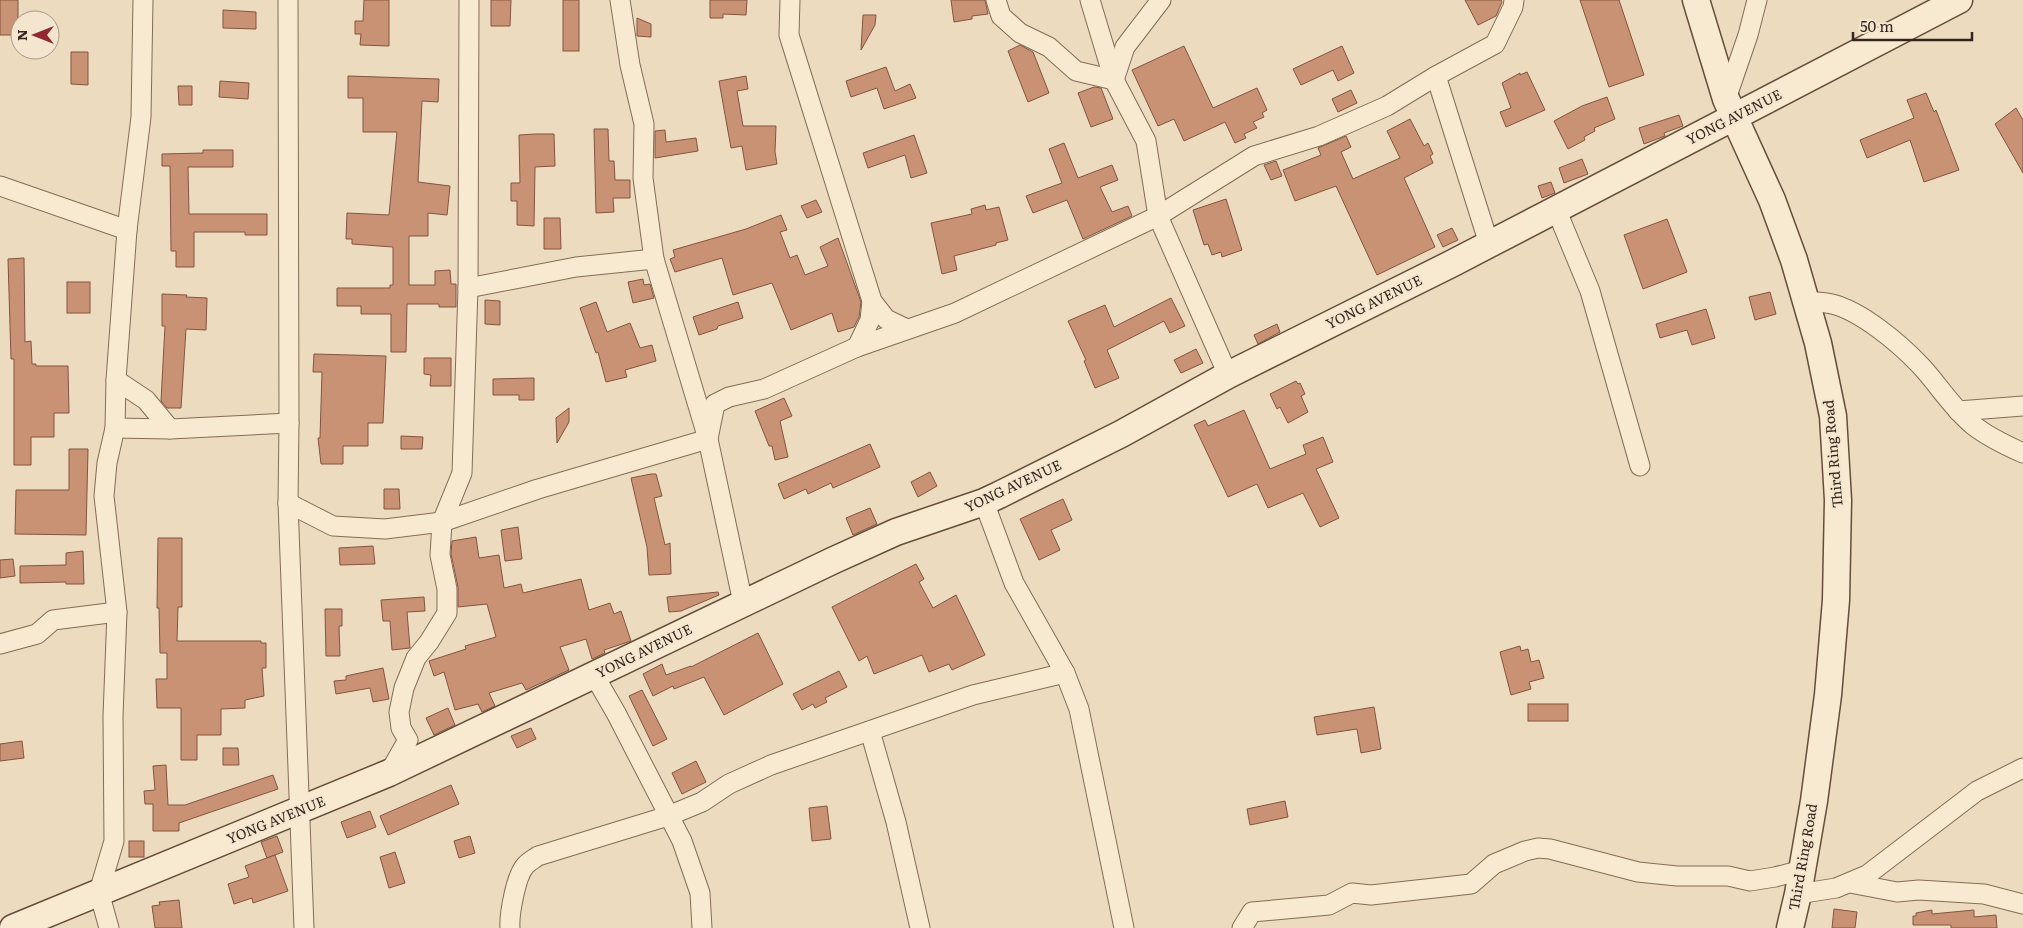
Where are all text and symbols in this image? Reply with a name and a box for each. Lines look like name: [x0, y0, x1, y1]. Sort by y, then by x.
north arrow: [10, 10, 60, 60]
scale bar: [1853, 10, 1972, 42]
text: 50 m: [1860, 14, 1894, 37]
text: N: [11, 29, 31, 41]
street label: YONG AVENUE: [1682, 83, 1785, 149]
street label: YONG AVENUE: [1322, 269, 1425, 333]
street label: Third Ring Road: [1817, 399, 1847, 509]
street label: YONG AVENUE: [961, 454, 1064, 516]
street label: YONG AVENUE: [592, 618, 695, 682]
street label: YONG AVENUE: [223, 790, 328, 848]
street label: Third Ring Road: [1783, 801, 1821, 912]

